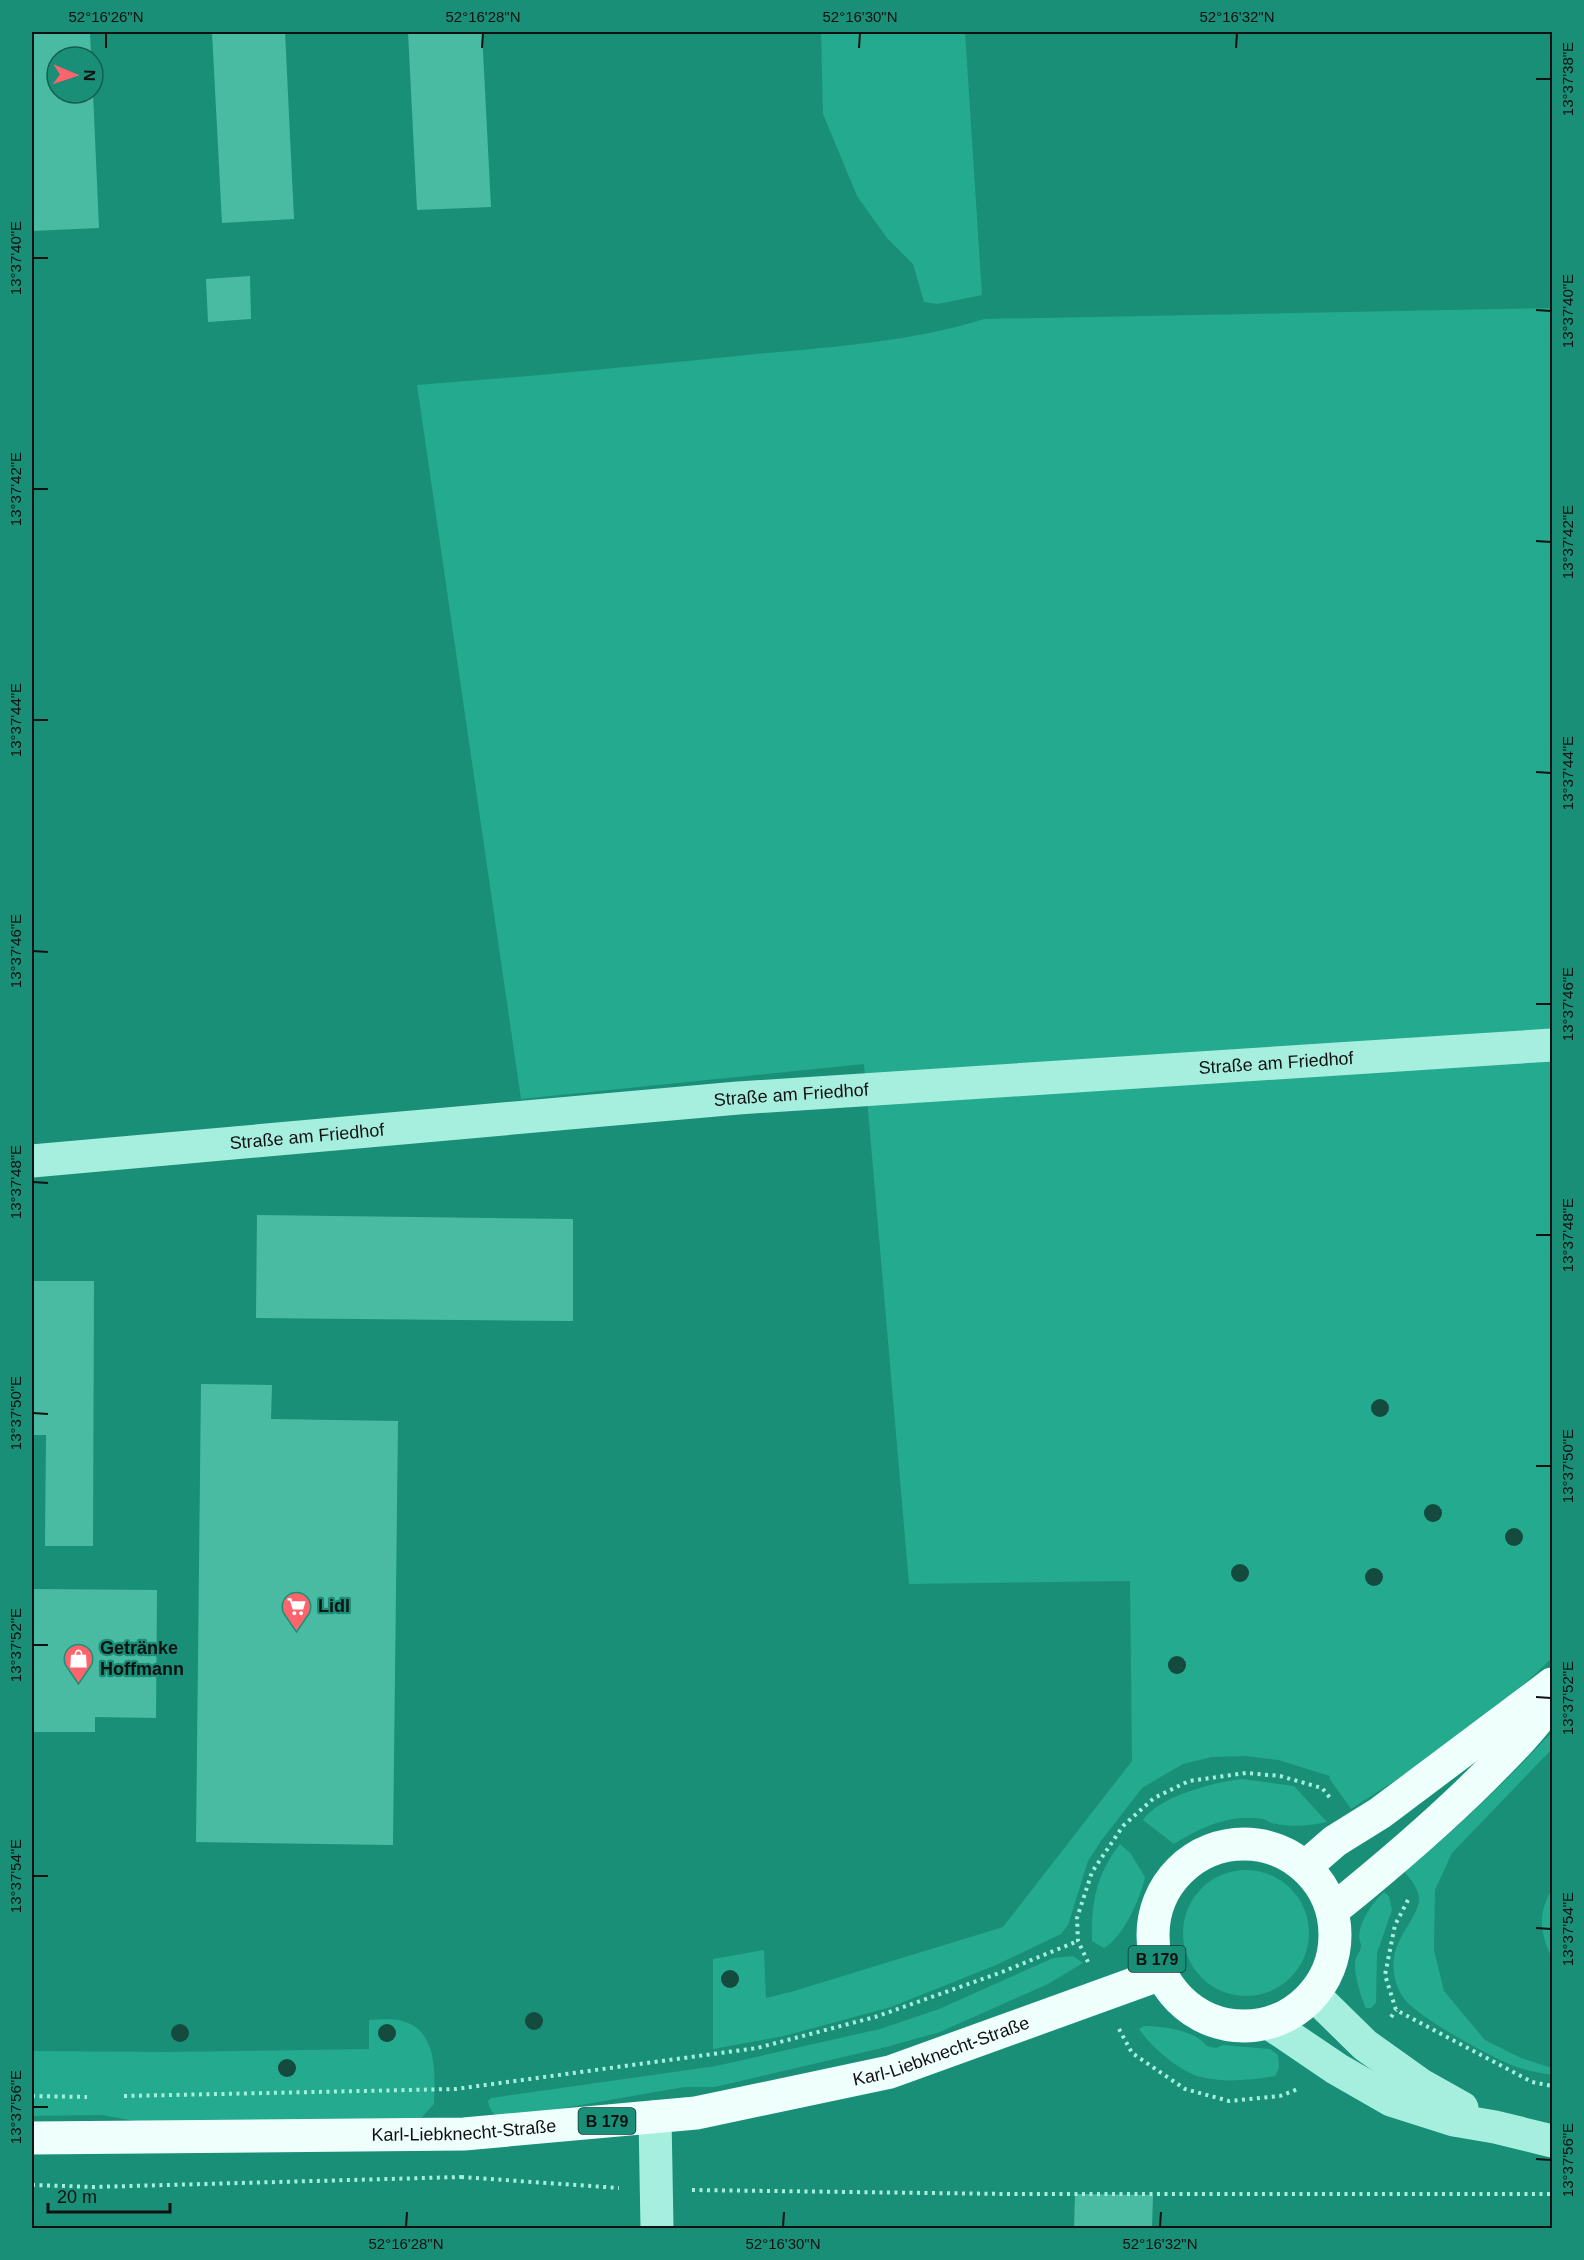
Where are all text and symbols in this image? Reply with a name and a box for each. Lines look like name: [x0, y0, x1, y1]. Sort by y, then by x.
text: 52°16'26"N: [68, 8, 144, 25]
text: 52°16'28"N: [445, 8, 521, 25]
text: 52°16'30"N: [822, 8, 898, 25]
text: 52°16'32"N: [1199, 8, 1275, 25]
text: 13°37'38"E: [1559, 42, 1576, 116]
north arrow: [45, 45, 105, 105]
text: N: [81, 69, 98, 82]
text: 13°37'40"E: [7, 221, 24, 295]
text: 13°37'40"E: [1559, 274, 1576, 348]
text: 13°37'42"E: [7, 452, 24, 526]
text: 13°37'42"E: [1559, 505, 1576, 579]
text: 13°37'44"E: [7, 683, 24, 757]
text: 13°37'44"E: [1559, 736, 1576, 810]
text: 13°37'46"E: [7, 914, 24, 988]
text: 13°37'46"E: [1559, 967, 1576, 1041]
street label: Straße am Friedhof: [1198, 1048, 1355, 1078]
street label: Straße am Friedhof: [713, 1079, 870, 1110]
street label: Straße am Friedhof: [229, 1120, 386, 1153]
text: 13°37'48"E: [7, 1145, 24, 1219]
text: 13°37'48"E: [1559, 1198, 1576, 1272]
text: 13°37'50"E: [7, 1376, 24, 1450]
text: 13°37'50"E: [1559, 1429, 1576, 1503]
supermarket icon: Lidl: [281, 1590, 313, 1632]
place label: Lidl: [318, 1596, 350, 1616]
text: 13°37'52"E: [7, 1608, 24, 1682]
place label: Getränke Hoffmann: [100, 1638, 184, 1679]
shop icon: Getränke Hoffmann: [63, 1642, 95, 1684]
text: 13°37'52"E: [1559, 1661, 1576, 1735]
text: 13°37'54"E: [7, 1839, 24, 1913]
text: 13°37'54"E: [1559, 1892, 1576, 1966]
road number: B 179: [1128, 1946, 1186, 1972]
street label: Karl-Liebknecht-Straße: [851, 2012, 1032, 2090]
text: 13°37'56"E: [7, 2070, 24, 2144]
road number: B 179: [578, 2108, 636, 2134]
street label: Karl-Liebknecht-Straße: [371, 2116, 557, 2145]
text: 13°37'56"E: [1559, 2123, 1576, 2197]
scale bar: [48, 2176, 170, 2214]
text: 20 m: [57, 2187, 97, 2207]
text: 52°16'28"N: [368, 2235, 444, 2252]
text: 52°16'30"N: [745, 2235, 821, 2252]
text: 52°16'32"N: [1122, 2235, 1198, 2252]

